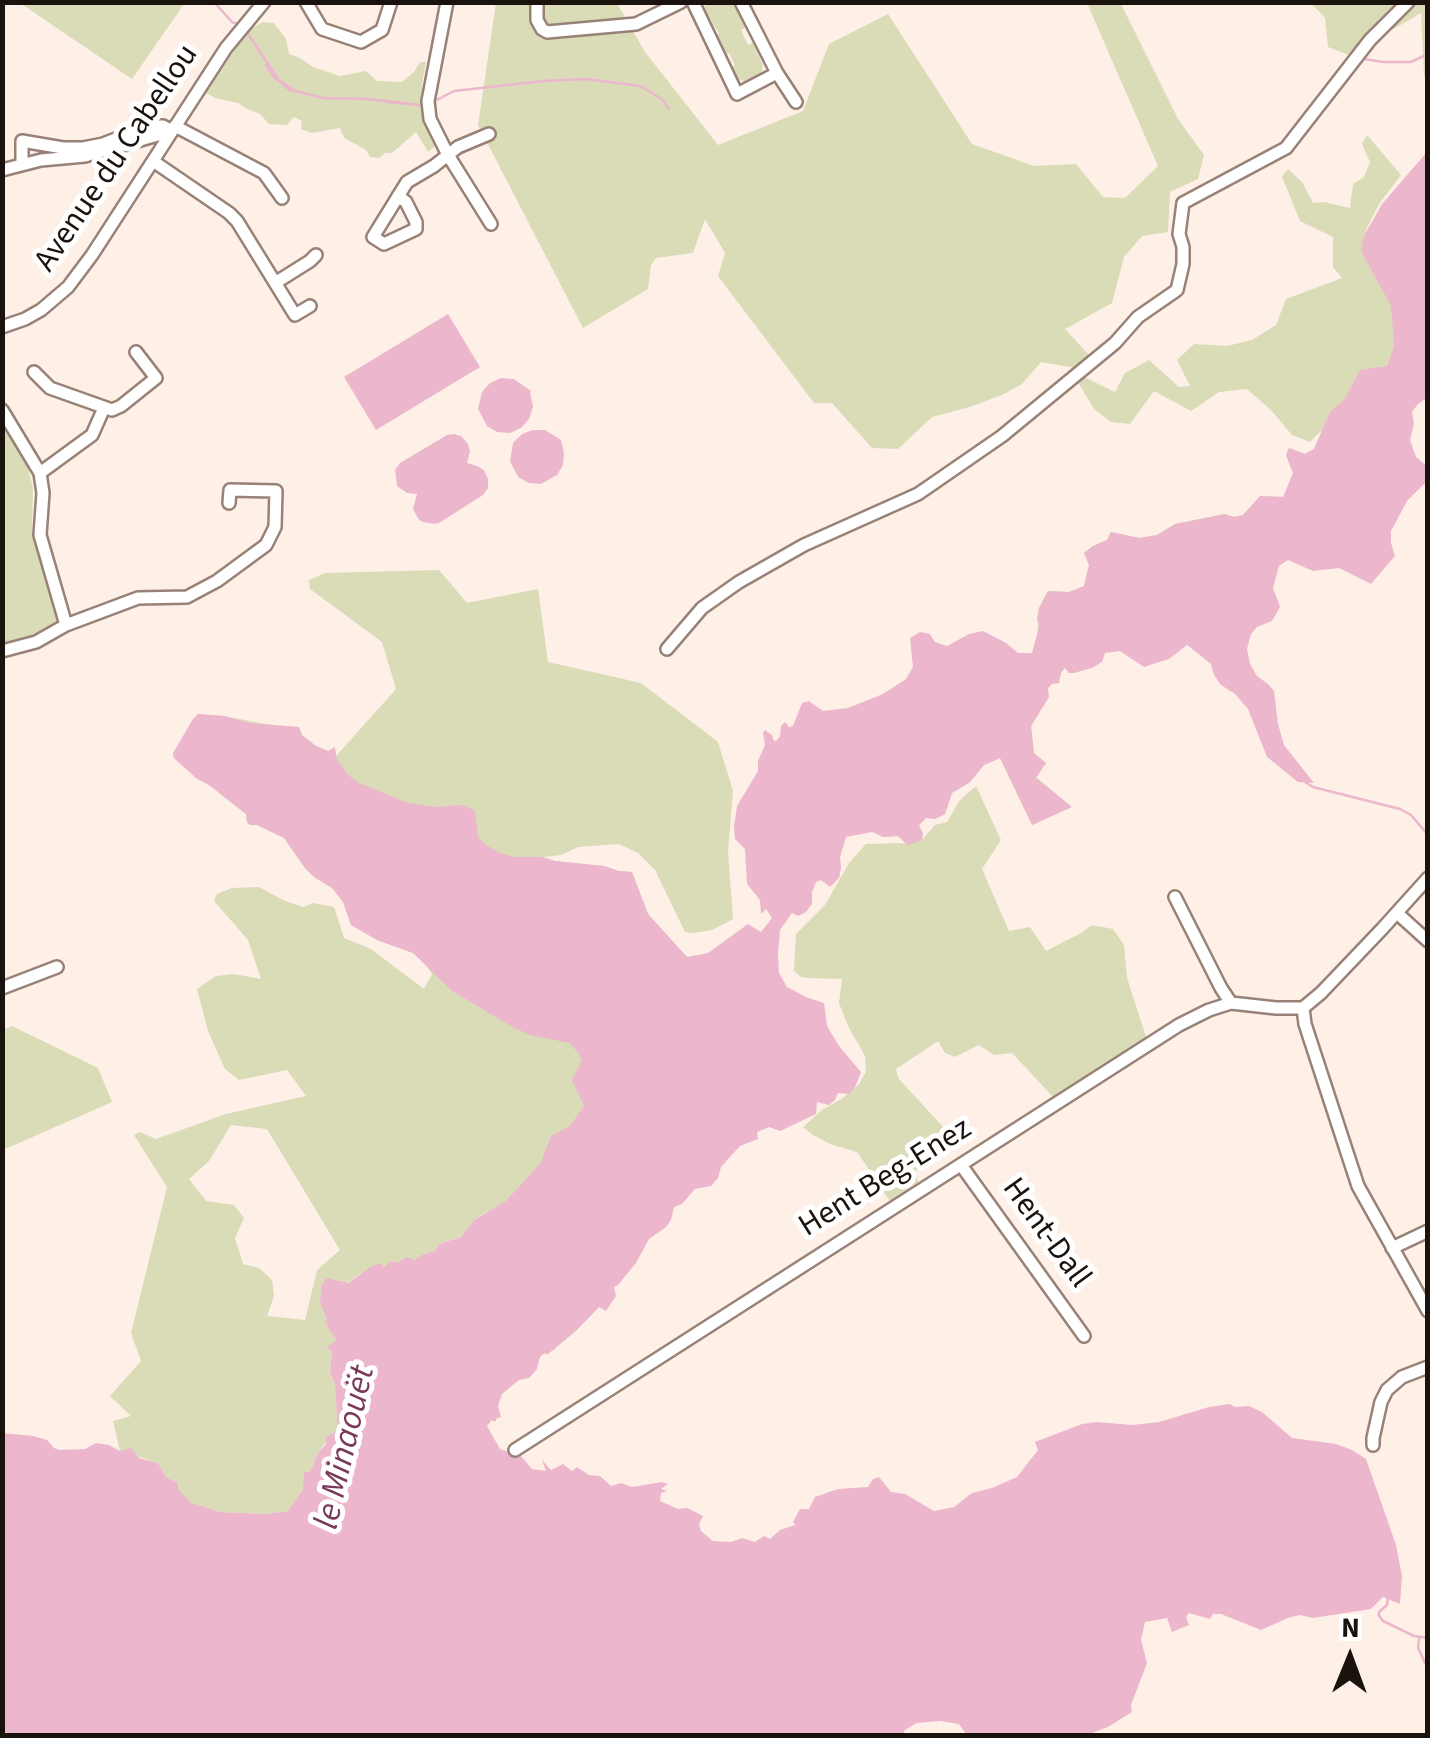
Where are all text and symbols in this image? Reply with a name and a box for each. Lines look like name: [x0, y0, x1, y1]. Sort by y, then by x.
street label: Avenue du Cabellou: [28, 38, 208, 280]
street label: Hent Beg-Enez: [793, 1111, 979, 1247]
street label: Hent-Dall: [992, 1172, 1098, 1296]
water label: le Minaouët: [308, 1362, 386, 1534]
north arrow: [1300, 1608, 1400, 1708]
text: N: [1341, 1608, 1360, 1648]

